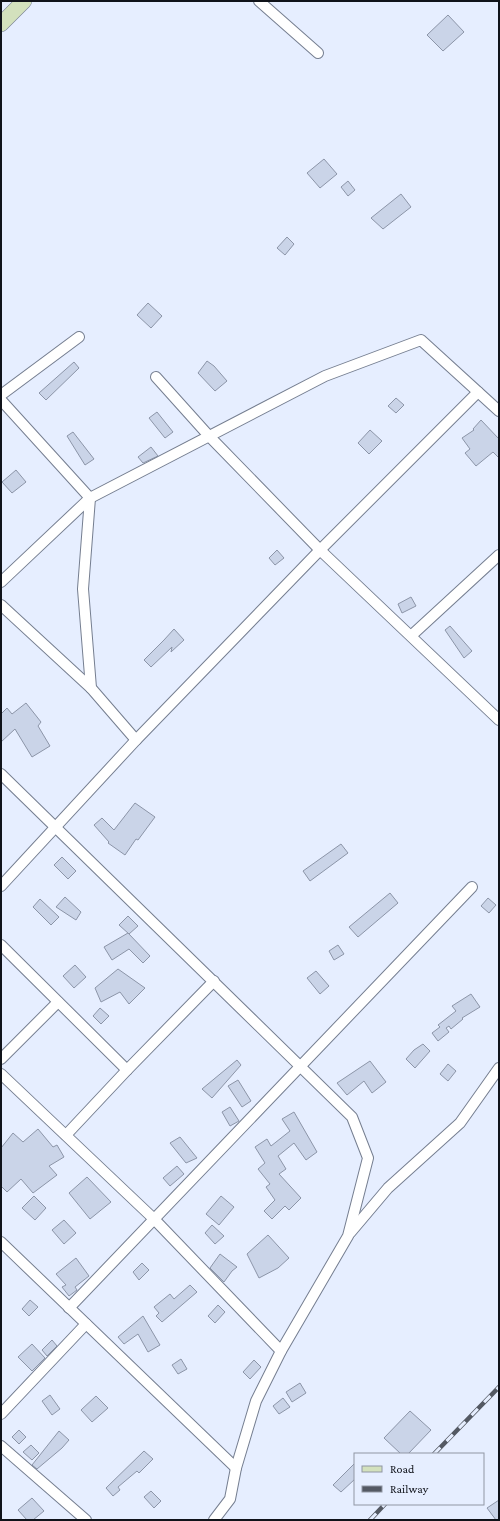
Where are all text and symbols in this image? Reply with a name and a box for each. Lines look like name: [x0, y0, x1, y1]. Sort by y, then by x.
legend: [354, 1453, 484, 1505]
text: Road: [390, 1462, 415, 1476]
text: Railway: [390, 1482, 429, 1496]

